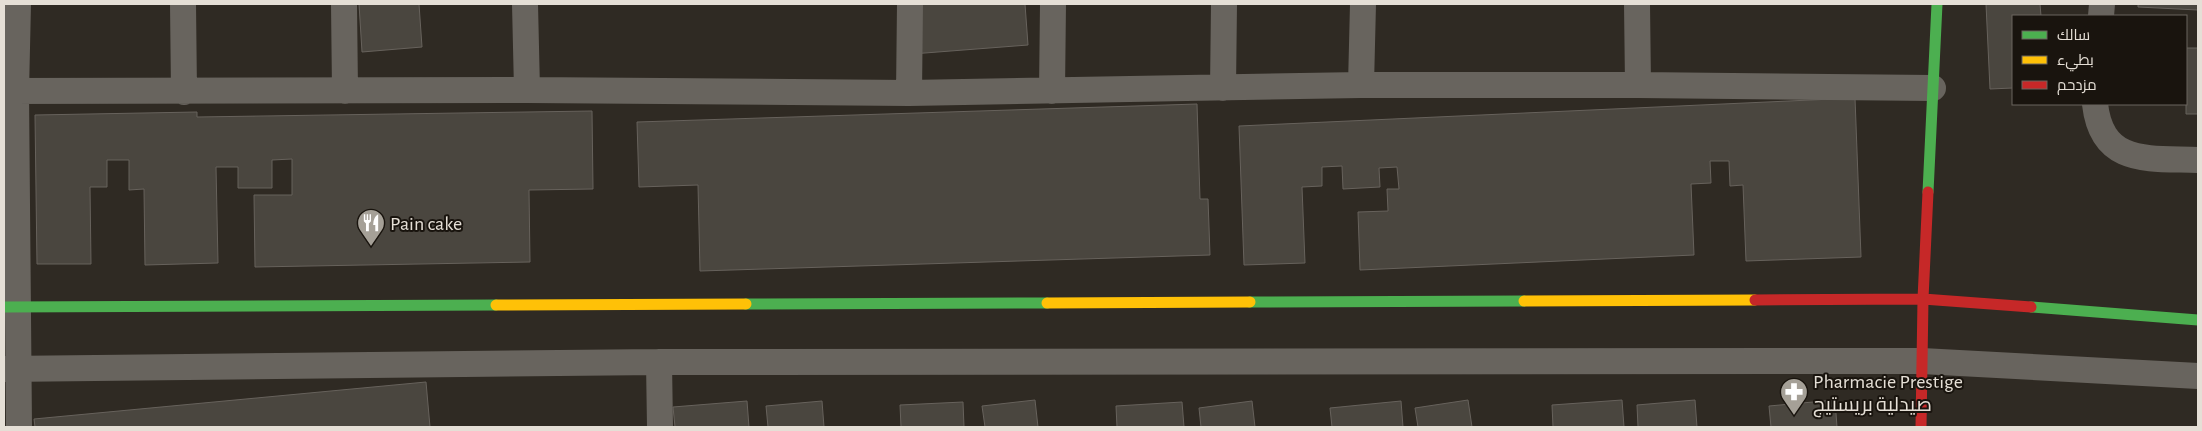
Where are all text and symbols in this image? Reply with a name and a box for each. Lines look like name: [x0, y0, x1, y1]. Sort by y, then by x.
legend: [2012, 15, 2187, 105]
text: سالك: [2057, 28, 2090, 43]
text: بطيء: [2057, 53, 2094, 72]
text: مزدحم: [2057, 78, 2097, 95]
restaurant icon: Pain cake: [356, 208, 386, 247]
place label: Pain cake: [390, 214, 462, 234]
place label: Pharmacie Prestige صيدلية بريستيج: [1813, 372, 1963, 418]
pharmacy icon: Pharmacie Prestige صيدلية بريستيج: [1779, 377, 1809, 416]

